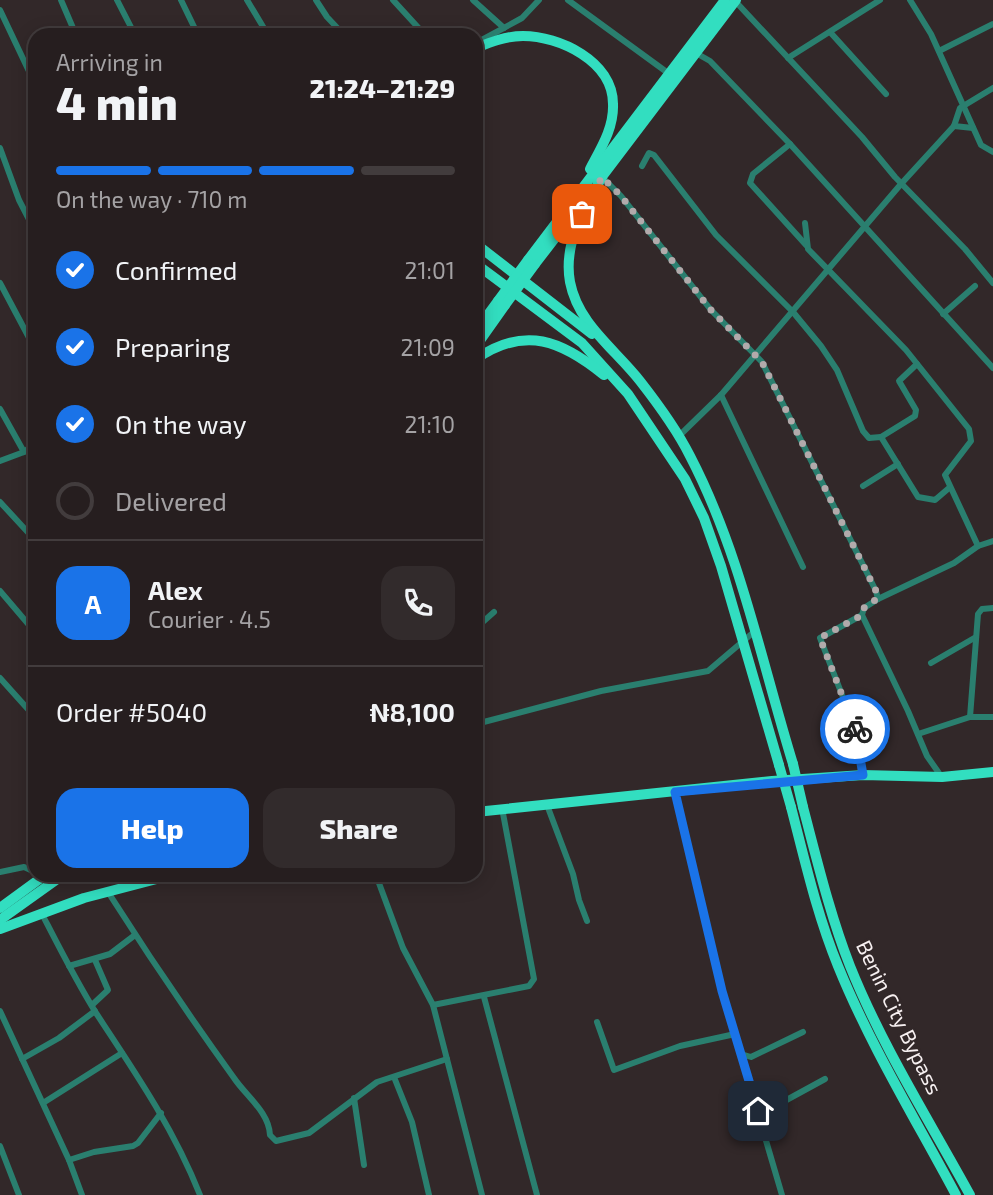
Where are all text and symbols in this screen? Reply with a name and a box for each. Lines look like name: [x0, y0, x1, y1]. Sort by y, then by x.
text: Arriving in: [56, 48, 163, 76]
text: 21:24–21:29: [310, 72, 455, 103]
text: 4 min: [56, 74, 178, 129]
pin: [552, 184, 612, 244]
text: On the way · 710 m: [56, 185, 248, 213]
icon: bag: [563, 195, 601, 233]
icon: check: [56, 251, 94, 289]
text: Confirmed: [115, 254, 238, 285]
text: 21:01: [404, 256, 455, 284]
icon: check: [56, 328, 94, 366]
text: Preparing: [115, 331, 230, 362]
text: 21:09: [400, 333, 455, 361]
icon: check: [56, 405, 94, 443]
text: On the way: [115, 408, 246, 439]
text: 21:10: [404, 410, 455, 438]
text: Delivered: [115, 485, 227, 516]
button: phone: [381, 566, 455, 640]
text: Alex: [148, 574, 203, 605]
text: A: [85, 588, 101, 619]
text: Courier · 4.5: [148, 605, 271, 633]
courier: [820, 694, 890, 764]
text: Order #5040: [56, 696, 207, 727]
text: ₦8,100: [369, 696, 455, 727]
icon: bike: [836, 710, 874, 748]
button: Help: [56, 788, 249, 868]
button: Share: [263, 788, 455, 868]
street label: Benin City Bypass: [852, 936, 948, 1098]
pin: [728, 1081, 788, 1141]
icon: home: [739, 1092, 777, 1130]

